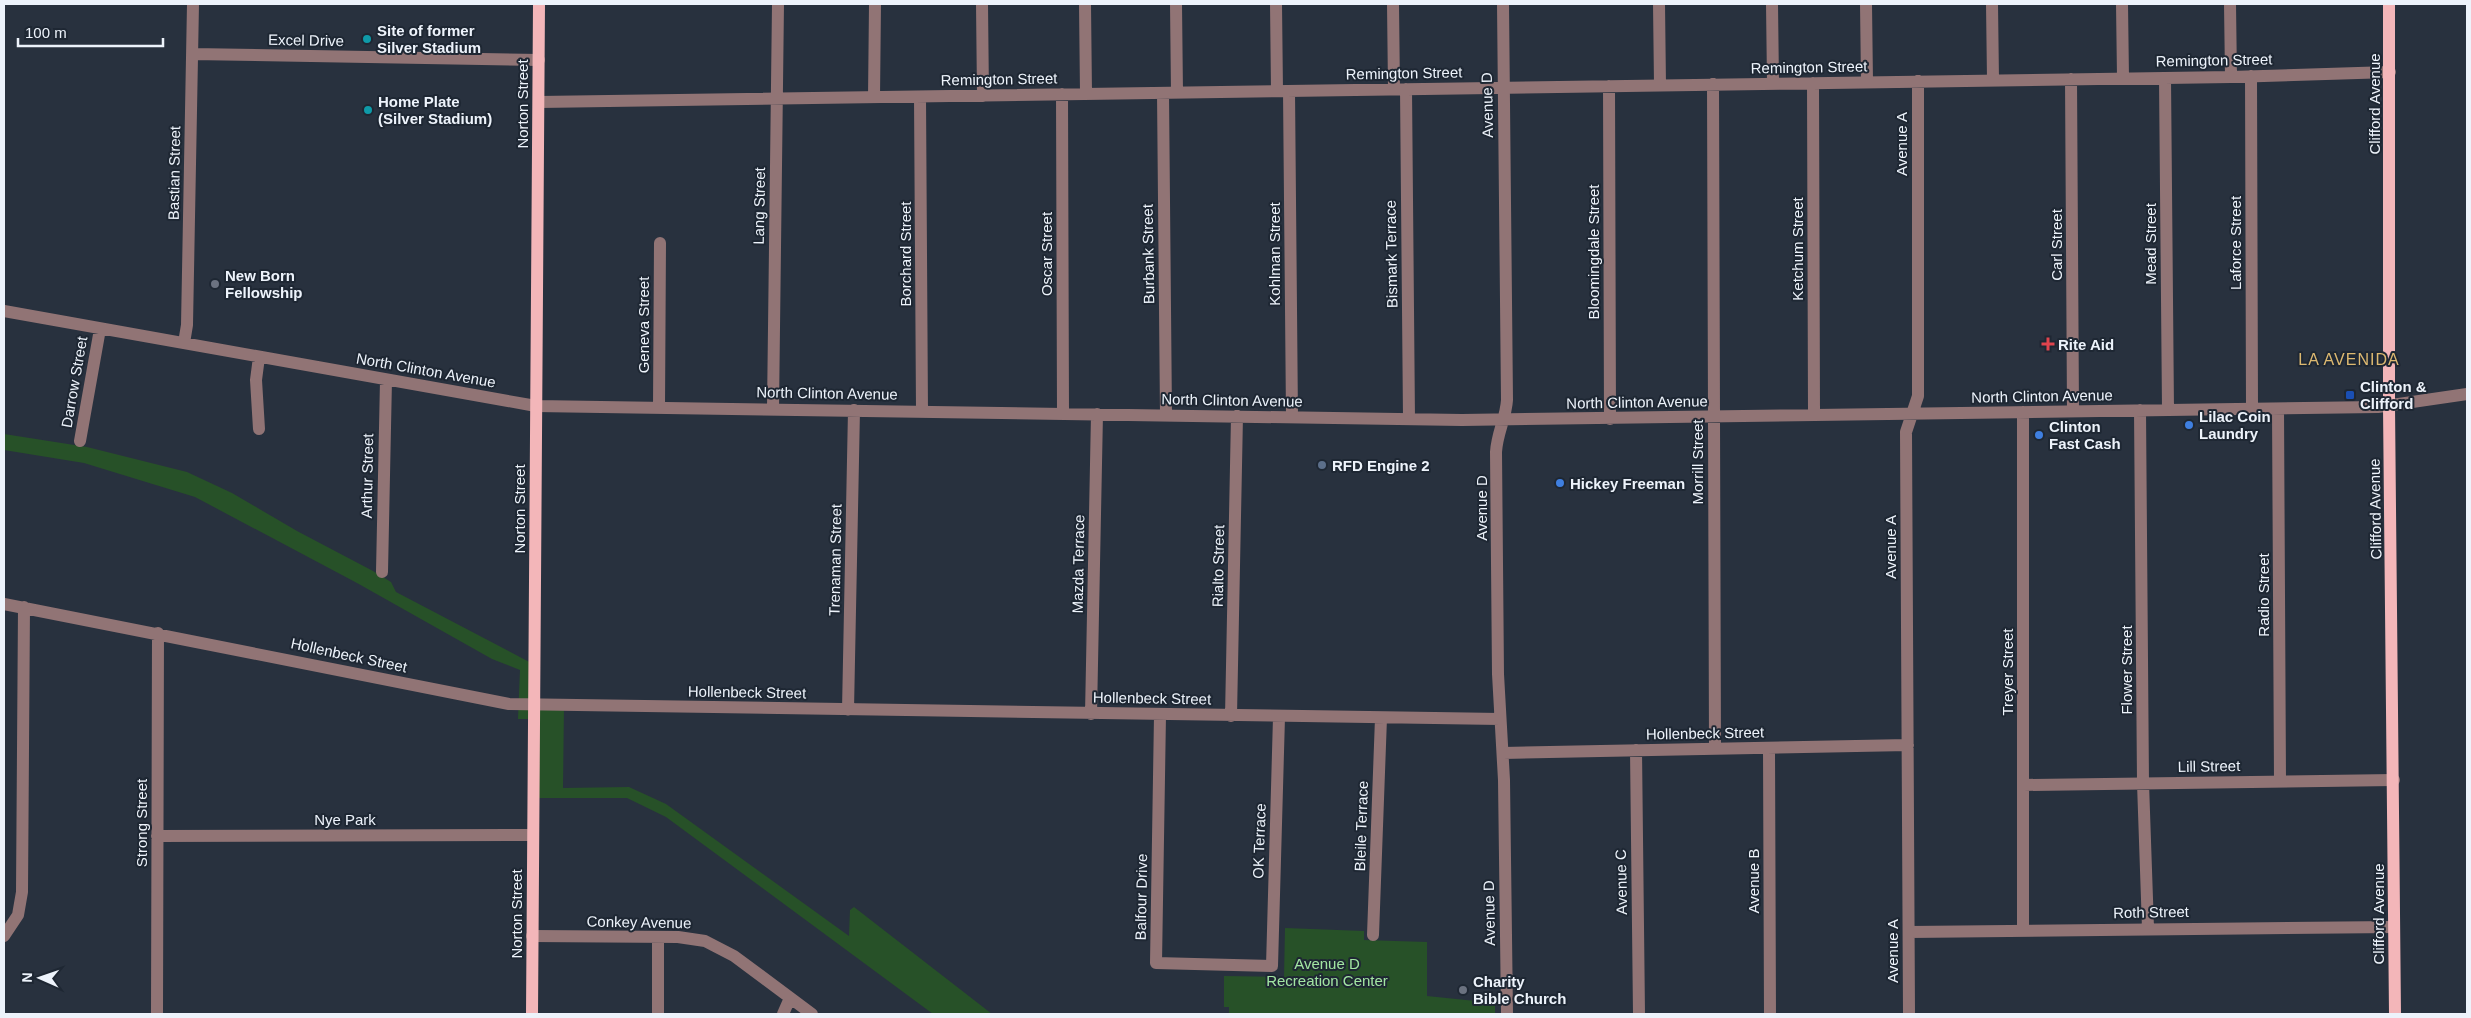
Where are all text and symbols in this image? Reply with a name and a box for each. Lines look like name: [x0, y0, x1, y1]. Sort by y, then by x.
scale bar: [18, 15, 162, 47]
place label: Site of former Silver Stadium: [377, 22, 481, 56]
text: 100 m: [25, 24, 67, 41]
street label: Excel Drive: [268, 31, 344, 49]
marker: Site of former Silver Stadium: [361, 33, 373, 45]
street label: Remington Street: [2155, 50, 2273, 70]
street label: Clifford Avenue: [2366, 53, 2383, 155]
street label: Remington Street: [1750, 57, 1868, 77]
street label: Norton Street: [514, 59, 531, 149]
street label: Remington Street: [1345, 63, 1463, 83]
street label: Remington Street: [940, 69, 1058, 89]
street label: Avenue D: [1478, 72, 1496, 138]
place label: Home Plate (Silver Stadium): [378, 93, 492, 127]
marker: Home Plate (Silver Stadium): [362, 104, 374, 116]
street label: Avenue A: [1893, 112, 1910, 176]
street label: Bastian Street: [165, 125, 183, 220]
street label: Lang Street: [750, 166, 768, 245]
street label: Bloomingdale Street: [1585, 184, 1602, 320]
street label: Laforce Street: [2227, 195, 2244, 290]
street label: Ketchum Street: [1789, 196, 1806, 301]
street label: Bismark Terrace: [1382, 200, 1400, 308]
street label: Borchard Street: [897, 201, 914, 307]
street label: Kohlman Street: [1266, 201, 1283, 306]
street label: Mead Street: [2142, 202, 2159, 285]
street label: Burbank Street: [1139, 203, 1157, 304]
street label: Carl Street: [2048, 208, 2065, 281]
street label: Oscar Street: [1038, 211, 1055, 296]
place label: New Born Fellowship: [225, 267, 303, 301]
street label: Geneva Street: [635, 276, 652, 373]
marker: New Born Fellowship: [209, 278, 221, 290]
street label: Darrow Street: [58, 334, 91, 429]
place label: Rite Aid: [2058, 336, 2114, 353]
marker: Rite Aid: [2042, 338, 2054, 350]
street label: North Clinton Avenue: [355, 349, 497, 391]
district label: LA AVENIDA: [2298, 351, 2400, 368]
place label: Clinton & Clifford: [2360, 378, 2427, 412]
street label: North Clinton Avenue: [756, 383, 898, 403]
street label: North Clinton Avenue: [1971, 386, 2113, 406]
marker: Clinton & Clifford: [2344, 389, 2356, 401]
street label: North Clinton Avenue: [1161, 390, 1303, 410]
street label: North Clinton Avenue: [1566, 392, 1708, 412]
place label: Lilac Coin Laundry: [2199, 408, 2271, 442]
place label: Clinton Fast Cash: [2049, 418, 2121, 452]
street label: Morrill Street: [1689, 419, 1706, 505]
marker: Lilac Coin Laundry: [2183, 419, 2195, 431]
marker: Clinton Fast Cash: [2033, 429, 2045, 441]
street label: Arthur Street: [358, 433, 376, 519]
place label: RFD Engine 2: [1332, 457, 1430, 474]
street label: Clifford Avenue: [2366, 458, 2384, 560]
marker: RFD Engine 2: [1316, 459, 1328, 471]
street label: Norton Street: [511, 464, 528, 554]
street label: Avenue D: [1473, 475, 1490, 541]
place label: Hickey Freeman: [1570, 475, 1685, 492]
marker: Hickey Freeman: [1554, 477, 1566, 489]
street label: Trenaman Street: [826, 503, 844, 616]
street label: Mazda Terrace: [1069, 514, 1087, 614]
street label: Avenue A: [1882, 515, 1899, 579]
street label: Rialto Street: [1209, 524, 1227, 607]
street label: Radio Street: [2255, 552, 2272, 637]
street label: Flower Street: [2118, 625, 2135, 715]
street label: Treyer Street: [1999, 628, 2016, 715]
street label: Hollenbeck Street: [289, 634, 409, 676]
street label: Hollenbeck Street: [688, 682, 807, 702]
street label: Hollenbeck Street: [1093, 688, 1212, 708]
street label: Hollenbeck Street: [1646, 723, 1765, 743]
street label: Lill Street: [2178, 757, 2241, 775]
street label: Strong Street: [133, 778, 150, 867]
street label: Bleile Terrace: [1351, 780, 1371, 872]
street label: OK Terrace: [1249, 803, 1269, 879]
street label: Nye Park: [314, 811, 376, 828]
street label: Avenue C: [1612, 849, 1630, 915]
street label: Avenue B: [1745, 849, 1762, 913]
street label: Balfour Drive: [1132, 854, 1150, 940]
street label: Clifford Avenue: [2370, 863, 2387, 965]
street label: Norton Street: [508, 869, 525, 959]
street label: Avenue D: [1480, 880, 1498, 946]
street label: Roth Street: [2113, 903, 2190, 921]
street label: Conkey Avenue: [586, 913, 692, 931]
street label: Avenue A: [1884, 919, 1901, 983]
north arrow: [15, 953, 65, 1003]
park label: Avenue D Recreation Center: [1266, 955, 1388, 989]
text: N: [19, 972, 35, 983]
place label: Charity Bible Church: [1473, 973, 1566, 1007]
marker: Charity Bible Church: [1457, 984, 1469, 996]

